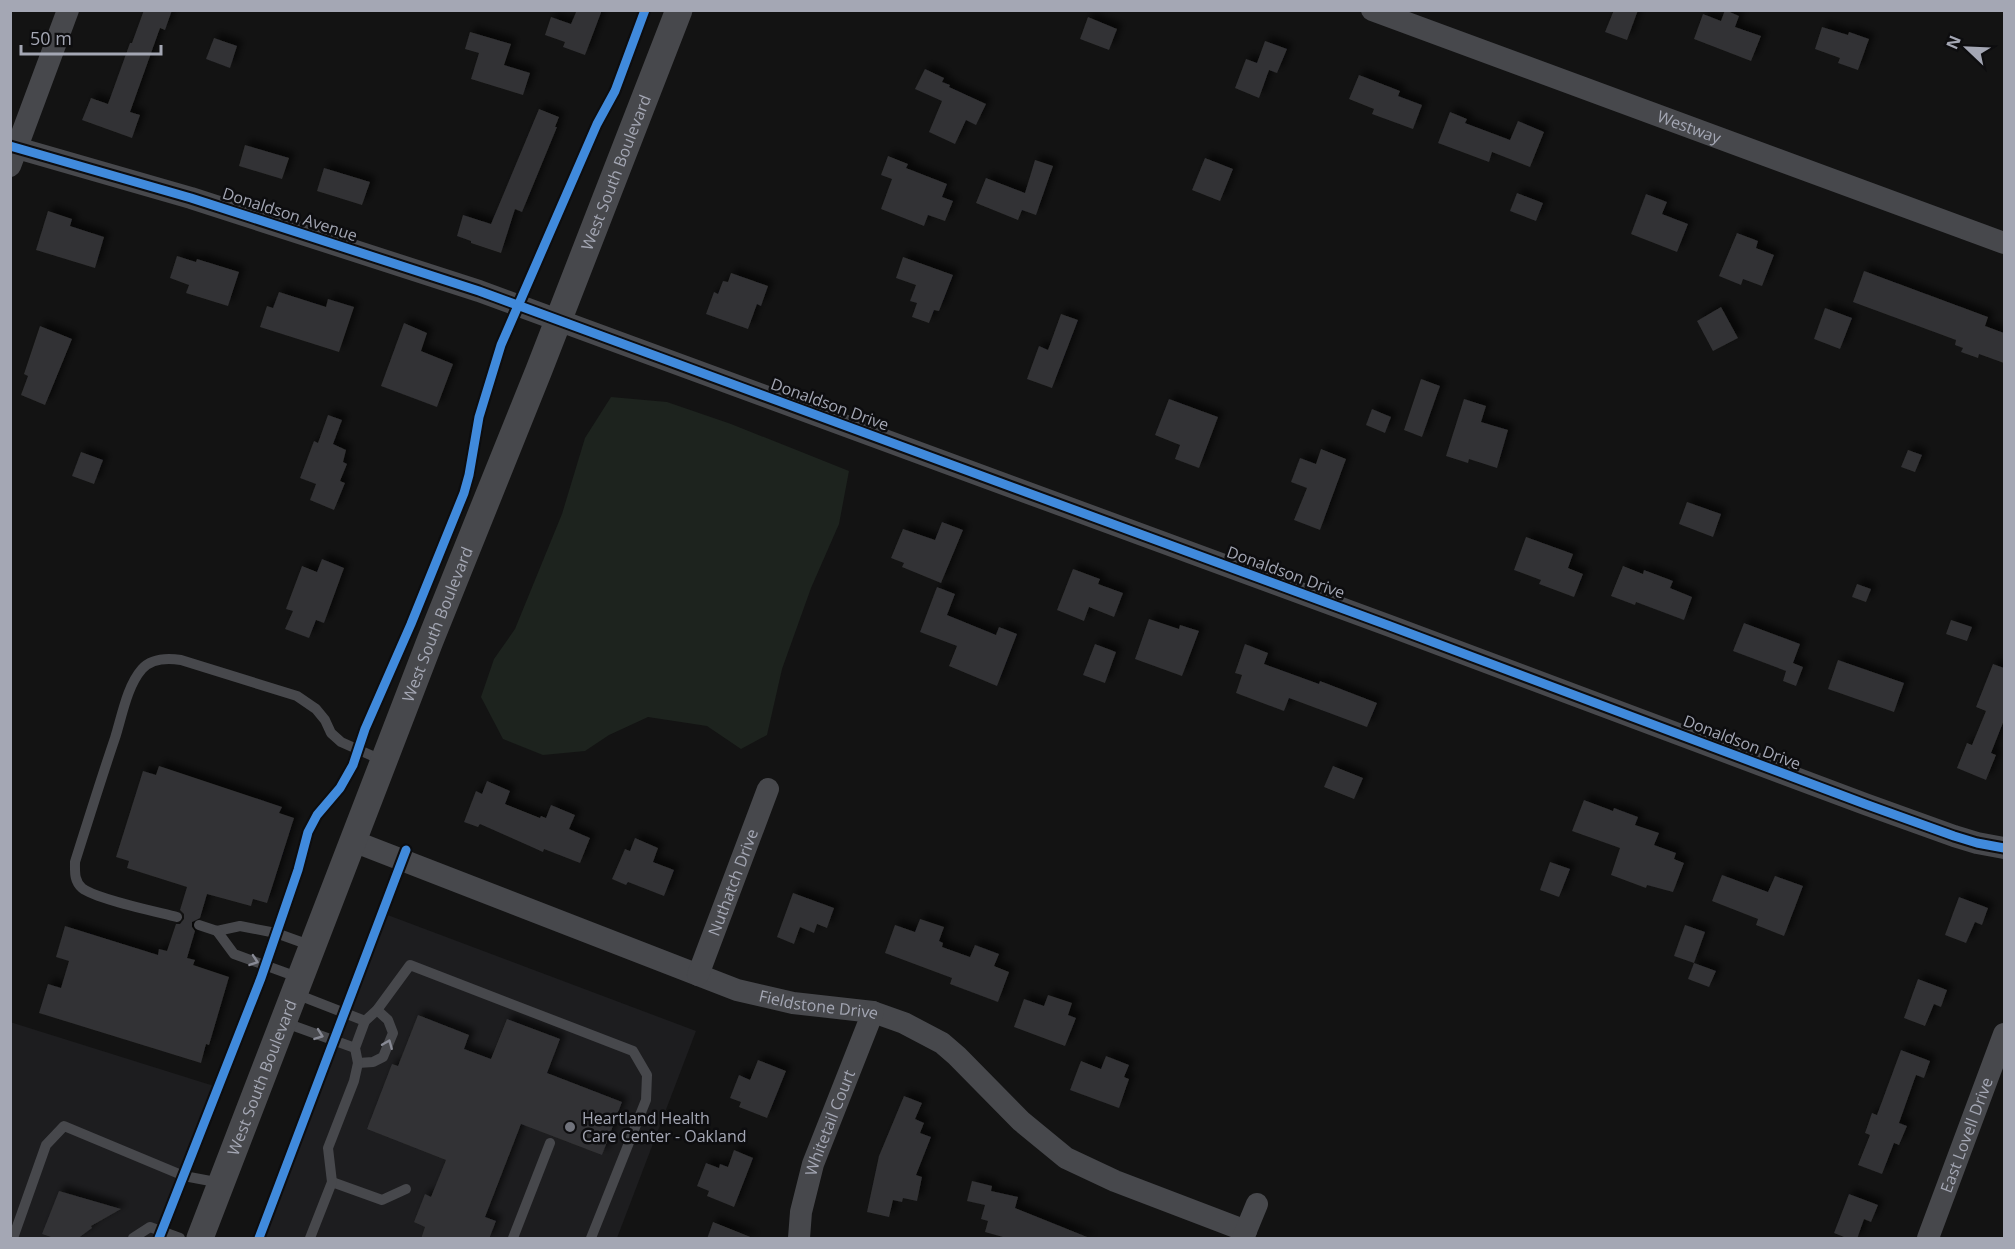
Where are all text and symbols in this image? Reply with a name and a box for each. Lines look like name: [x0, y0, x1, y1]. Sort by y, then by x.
scale bar: [21, 18, 160, 56]
north arrow: [1937, 18, 1997, 78]
text: 50 m: [30, 26, 72, 50]
text: N: [1941, 32, 1966, 52]
street label: West South Boulevard: [576, 91, 656, 253]
street label: Westway: [1654, 105, 1725, 149]
street label: Donaldson Avenue: [220, 182, 360, 246]
street label: Donaldson Drive: [768, 372, 892, 436]
street label: Donaldson Drive: [1224, 540, 1348, 604]
street label: West South Boulevard: [397, 543, 478, 705]
street label: Donaldson Drive: [1680, 709, 1804, 775]
street label: Nuthatch Drive: [703, 826, 763, 939]
one-way arrow: [248, 953, 259, 966]
street label: Fieldstone Drive: [757, 984, 882, 1024]
street label: West South Boulevard: [222, 996, 302, 1159]
one-way arrow: [313, 1027, 324, 1040]
one-way arrow: [381, 1039, 394, 1050]
street label: Whitetail Court: [800, 1066, 860, 1178]
street label: East Lovell Drive: [1935, 1074, 1998, 1196]
place label: Heartland Health Care Center - Oakland: [582, 1107, 746, 1147]
marker: Heartland Health Care Center - Oakland: [563, 1120, 577, 1134]

